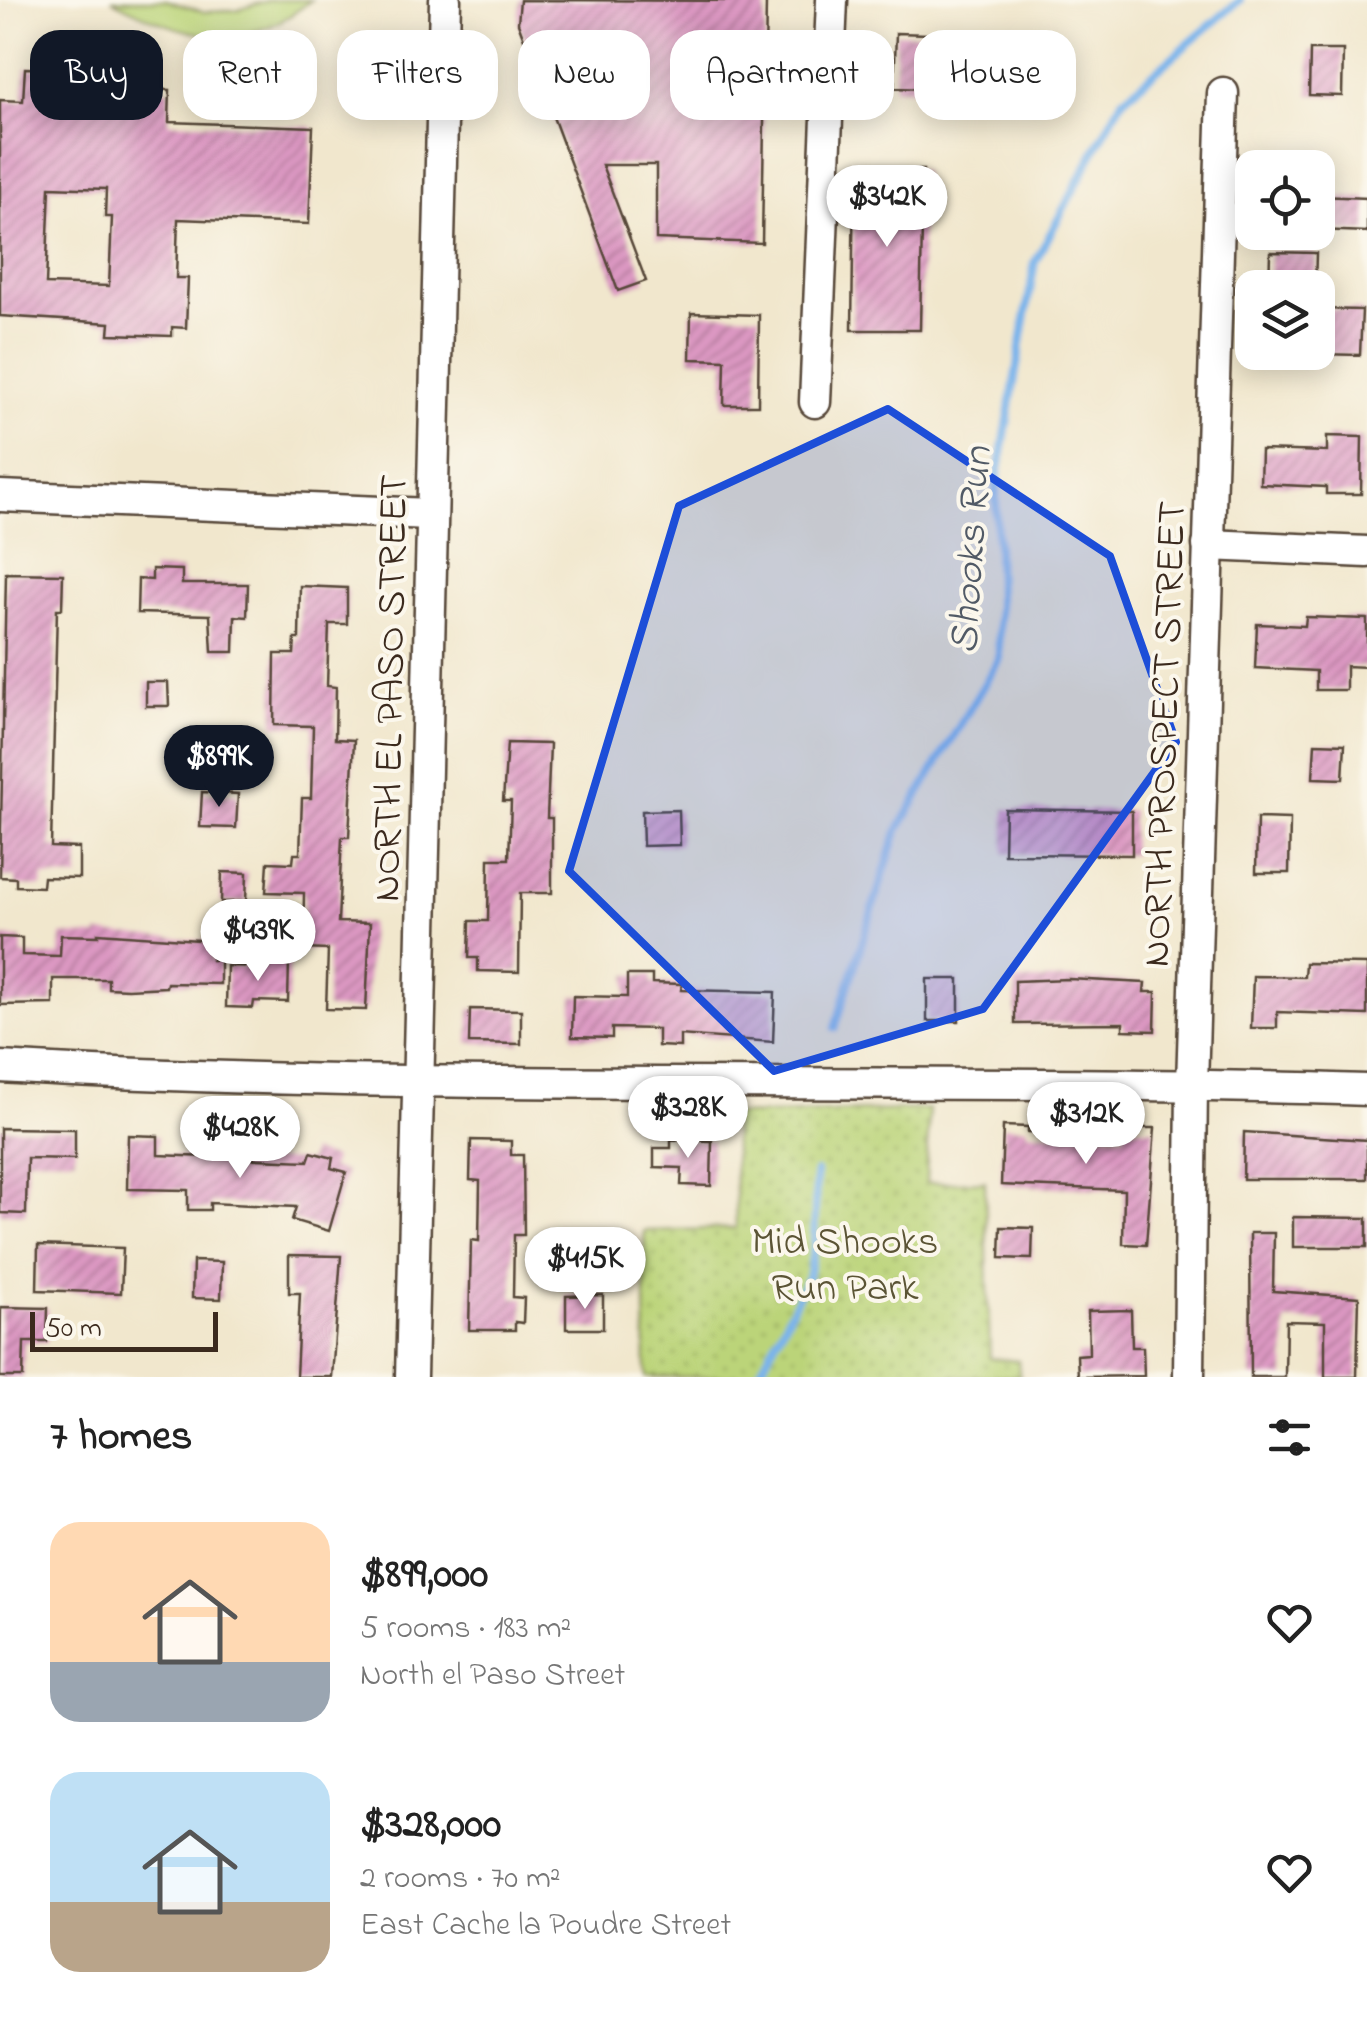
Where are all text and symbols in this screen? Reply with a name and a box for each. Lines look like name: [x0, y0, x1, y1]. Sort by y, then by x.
chip: Buy: [30, 30, 163, 120]
chip: Rent: [183, 30, 317, 120]
chip: Filters: [337, 30, 498, 120]
chip: New: [518, 30, 650, 120]
chip: Apartment: [670, 30, 894, 120]
chip: House: [914, 30, 1076, 120]
map controls: [1235, 150, 1335, 370]
button: locate: [1235, 150, 1335, 250]
pin: $342K: [817, 165, 957, 250]
text: $342K: [848, 174, 926, 221]
button: layers: [1235, 270, 1335, 370]
water label: Shooks Run: [935, 443, 1010, 656]
street label: NORTH EL PASO STREET: [359, 474, 426, 902]
street label: NORTH PROSPECT STREET: [1129, 500, 1204, 968]
pin: $899K: [149, 725, 289, 810]
text: $899K: [186, 734, 252, 781]
pin: $439K: [188, 899, 328, 984]
text: $439K: [223, 908, 293, 955]
pin: $328K: [618, 1076, 758, 1161]
pin: $312K: [1016, 1082, 1156, 1167]
text: $328K: [650, 1085, 726, 1132]
text: $312K: [1049, 1091, 1123, 1138]
pin: $428K: [170, 1096, 310, 1181]
text: $428K: [202, 1105, 278, 1152]
park label: Mid Shooks Run Park: [752, 1214, 938, 1319]
pin: $415K: [515, 1227, 655, 1312]
text: $415K: [547, 1236, 623, 1283]
scale bar: [30, 1307, 218, 1352]
text: 50 m: [45, 1309, 102, 1350]
text: 7 homes: [50, 1407, 192, 1468]
icon: filters: [1262, 1410, 1317, 1465]
text: $899,000: [360, 1545, 488, 1606]
icon: home: [130, 1562, 250, 1682]
icon: heart: [1262, 1595, 1317, 1650]
text: 5 rooms · 183 m²: [360, 1606, 571, 1653]
text: North el Paso Street: [360, 1653, 625, 1700]
text: $328,000: [360, 1795, 501, 1856]
icon: home: [130, 1812, 250, 1932]
icon: heart: [1262, 1845, 1317, 1900]
text: 2 rooms · 70 m²: [360, 1856, 560, 1903]
text: East Cache la Poudre Street: [360, 1903, 731, 1950]

